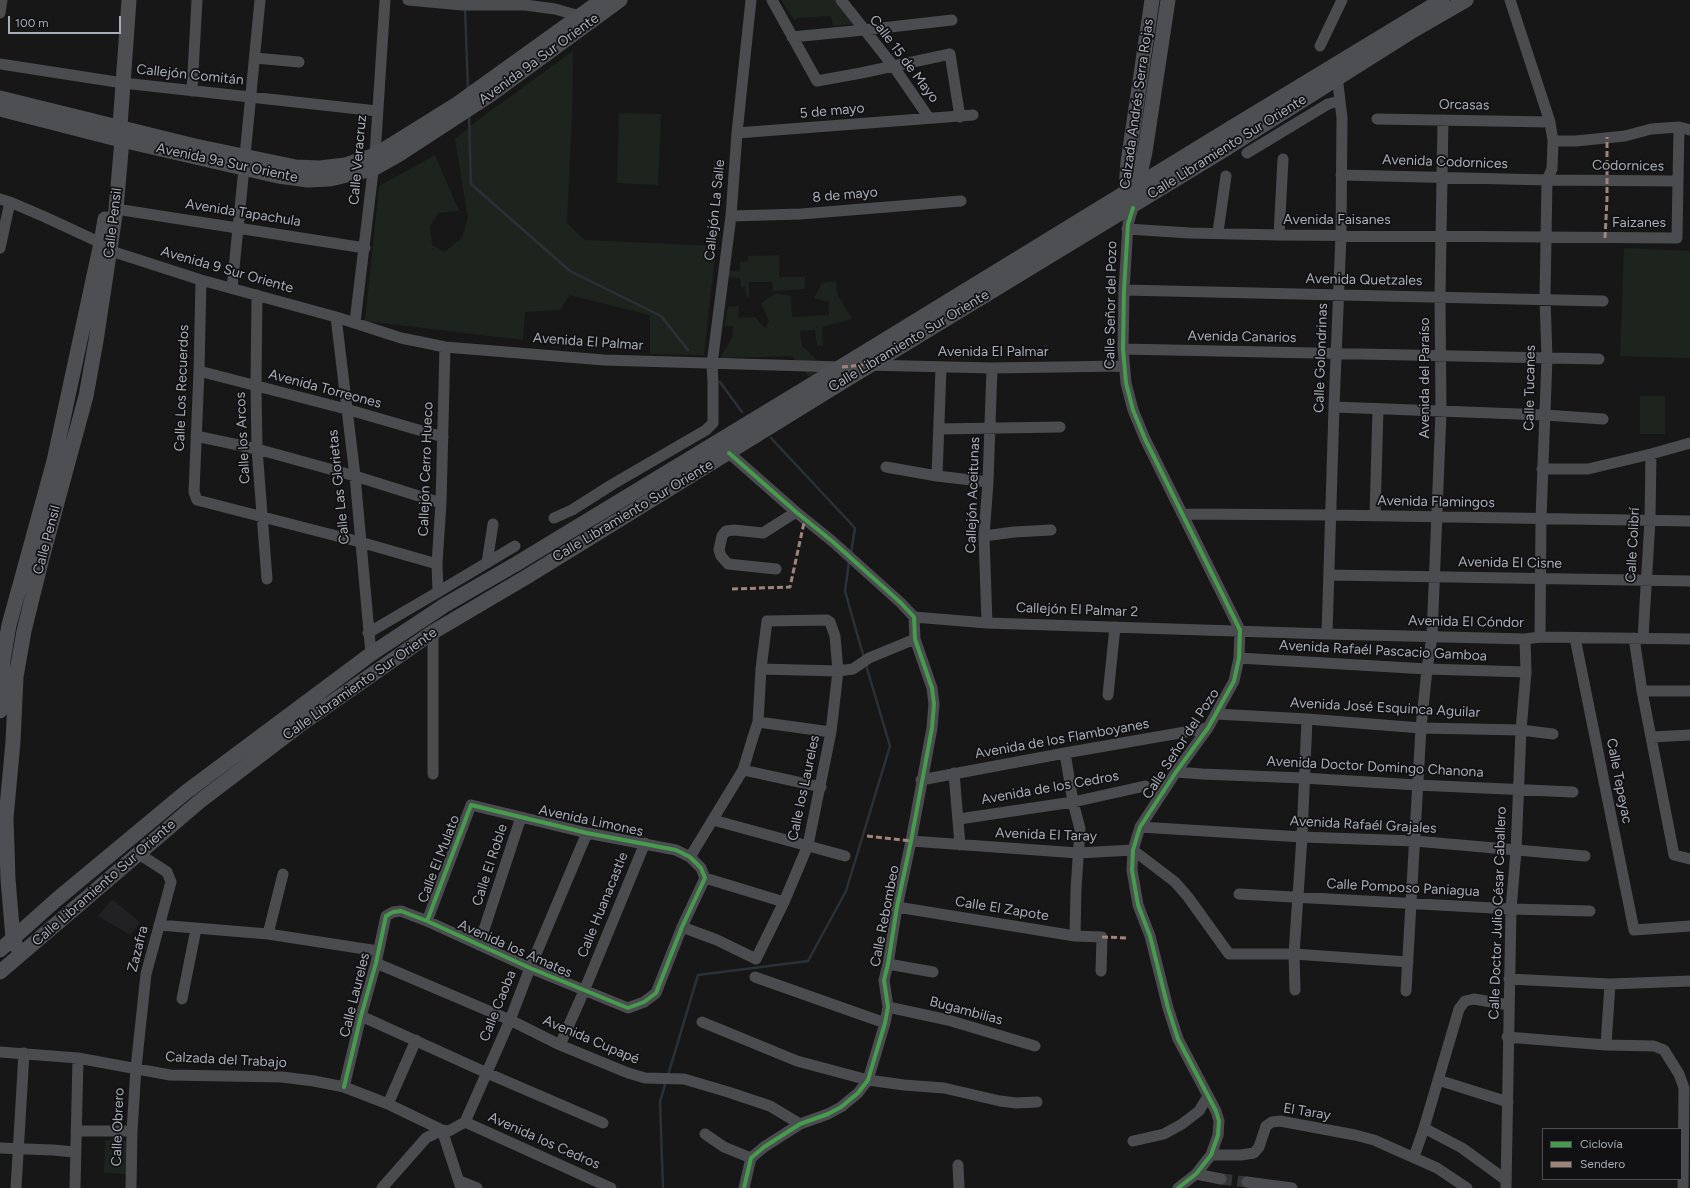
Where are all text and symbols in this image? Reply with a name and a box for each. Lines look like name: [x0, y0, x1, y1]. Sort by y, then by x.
scale bar: [10, 8, 123, 34]
street label: Avenida 9a Sur Oriente: [476, 10, 602, 108]
street label: Calle 15 de Mayo: [866, 12, 942, 106]
text: 100 m: [15, 16, 49, 30]
street label: Calzada Andrés Serra Rojas: [1117, 18, 1157, 190]
street label: Callejón Comitán: [136, 61, 244, 89]
street label: Calle Libramiento Sur Oriente: [1144, 91, 1310, 203]
street label: Orcasas: [1439, 96, 1489, 114]
street label: 5 de mayo: [799, 100, 865, 122]
street label: Calle Veracruz: [346, 114, 370, 206]
street label: Avenida 9a Sur Oriente: [155, 140, 299, 186]
street label: Avenida Codornices: [1382, 151, 1508, 173]
street label: Codornices: [1592, 157, 1664, 175]
street label: Callejón La Salle: [701, 159, 729, 261]
street label: 8 de mayo: [812, 184, 878, 206]
street label: Calle Pensil: [100, 187, 126, 259]
street label: Avenida Tapachula: [184, 196, 302, 230]
street label: Avenida Faisanes: [1283, 212, 1391, 228]
street label: Faizanes: [1612, 215, 1666, 231]
street label: Calle Señor del Pozo: [1101, 241, 1121, 369]
street label: Avenida 9 Sur Oriente: [159, 243, 295, 297]
street label: Avenida Quetzales: [1305, 271, 1423, 289]
street label: Calle Libramiento Sur Oriente: [826, 286, 992, 396]
street label: Calle Golondrinas: [1311, 303, 1331, 413]
street label: Avenida del Paraíso: [1417, 317, 1433, 439]
street label: Calle Los Recuerdos: [171, 324, 193, 452]
street label: Avenida Canarios: [1187, 328, 1297, 346]
street label: Avenida El Palmar: [532, 330, 644, 354]
street label: Avenida El Palmar: [938, 344, 1048, 360]
street label: Calle Tucanes: [1521, 345, 1539, 431]
street label: Avenida Torreones: [267, 366, 383, 412]
street label: Calle los Arcos: [232, 392, 254, 484]
street label: Callejón Cerro Hueco: [415, 401, 437, 537]
street label: Calle Las Glorietas: [325, 429, 353, 545]
street label: Callejón Aceitunas: [963, 436, 983, 554]
street label: Calle Libramiento Sur Oriente: [550, 456, 716, 566]
street label: Avenida Flamingos: [1377, 493, 1495, 511]
street label: Calle Pensil: [30, 504, 64, 576]
street label: Calle Colibrí: [1623, 507, 1643, 583]
street label: Avenida El Cisne: [1458, 554, 1562, 572]
street label: Callejón El Palmar 2: [1016, 599, 1138, 621]
street label: Avenida El Cóndor: [1408, 613, 1524, 631]
street label: Calle Libramiento Sur Oriente: [280, 624, 440, 744]
street label: Avenida Rafaél Pascacio Gamboa: [1279, 637, 1487, 665]
street label: Calle Señor del Pozo: [1139, 686, 1223, 802]
street label: Avenida José Esquinca Aguilar: [1289, 695, 1481, 721]
street label: Avenida de los Flamboyanes: [974, 715, 1150, 763]
street label: Calle los Laureles: [785, 734, 823, 842]
street label: Calle Tepeyac: [1602, 737, 1636, 825]
street label: Avenida Doctor Domingo Chanona: [1266, 753, 1484, 781]
street label: Avenida de los Cedros: [980, 768, 1120, 808]
street label: Avenida Limones: [537, 802, 645, 840]
street label: Calle Doctor Julio César Caballero: [1486, 806, 1510, 1020]
street label: Calle El Mulato: [415, 813, 463, 905]
street label: Avenida Rafaél Grajales: [1289, 813, 1437, 837]
street label: Calle Libramiento Sur Oriente: [29, 816, 179, 950]
street label: Calle El Roble: [469, 822, 511, 908]
street label: Avenida El Taray: [995, 825, 1097, 845]
street label: Calle Huanacastle: [574, 850, 632, 960]
street label: Calle Rebombeo: [867, 864, 903, 968]
street label: Calle Pomposo Paniagua: [1326, 876, 1480, 900]
street label: Calle El Zapote: [954, 893, 1050, 925]
street label: Avenida los Amates: [455, 916, 575, 982]
street label: Zazafra: [124, 924, 152, 974]
street label: Calle Laureles: [336, 951, 374, 1039]
street label: Calle Caoba: [476, 968, 520, 1044]
street label: Bugambilias: [928, 993, 1004, 1029]
street label: Avenida Cupapé: [540, 1012, 642, 1068]
street label: Calzada del Trabajo: [165, 1048, 287, 1072]
street label: Calle Obrero: [108, 1087, 128, 1167]
street label: El Taray: [1282, 1100, 1332, 1124]
street label: Avenida los Cedros: [486, 1109, 602, 1173]
legend: [1542, 1128, 1682, 1180]
text: Ciclovía: [1580, 1137, 1623, 1151]
text: Sendero: [1580, 1157, 1625, 1171]

